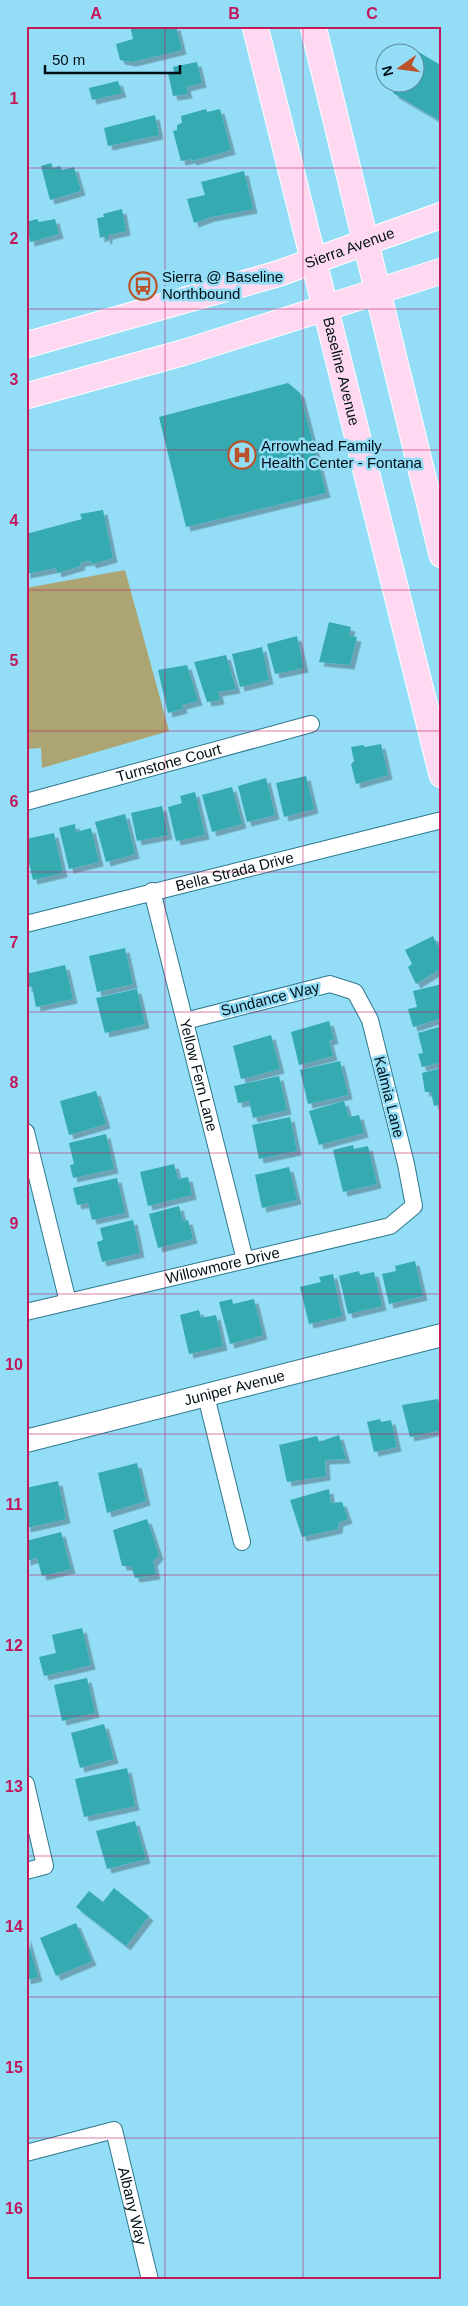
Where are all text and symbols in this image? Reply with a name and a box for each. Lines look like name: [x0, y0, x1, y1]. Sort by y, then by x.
text: A: [90, 5, 102, 22]
text: B: [228, 5, 240, 22]
text: C: [366, 5, 378, 22]
scale bar: [45, 42, 180, 74]
north arrow: [376, 42, 426, 92]
text: 50 m: [52, 51, 85, 68]
text: N: [378, 64, 396, 78]
text: 1: [10, 90, 19, 107]
street label: Sierra Avenue: [302, 224, 397, 271]
text: 2: [10, 230, 19, 247]
place label: Sierra @ Baseline Northbound: [162, 268, 283, 302]
bus stop icon: Sierra @ Baseline Northbound: [128, 271, 158, 301]
street label: Baseline Avenue: [320, 315, 363, 427]
text: 3: [10, 371, 19, 388]
place label: Arrowhead Family Health Center - Fontana: [261, 437, 423, 471]
hospital icon: Arrowhead Family Health Center - Fontana: [227, 440, 257, 470]
text: 4: [10, 512, 19, 529]
text: 5: [10, 652, 19, 669]
street label: Turnstone Court: [114, 740, 224, 785]
text: 6: [10, 793, 19, 810]
street label: Bella Strada Drive: [174, 848, 295, 894]
text: 7: [10, 934, 19, 951]
street label: Sundance Way: [219, 978, 322, 1019]
street label: Yellow Fern Lane: [177, 1017, 221, 1133]
street label: Kalmia Lane: [371, 1054, 408, 1139]
text: 8: [10, 1074, 19, 1091]
text: 9: [10, 1215, 19, 1232]
street label: Willowmore Drive: [164, 1243, 281, 1287]
text: 10: [5, 1356, 23, 1373]
street label: Juniper Avenue: [182, 1366, 286, 1408]
text: 11: [6, 1496, 23, 1513]
text: 12: [5, 1637, 23, 1654]
text: 13: [5, 1778, 23, 1795]
text: 14: [5, 1918, 23, 1935]
text: 15: [5, 2059, 23, 2076]
street label: Albany Way: [115, 2165, 150, 2247]
text: 16: [5, 2200, 23, 2217]

